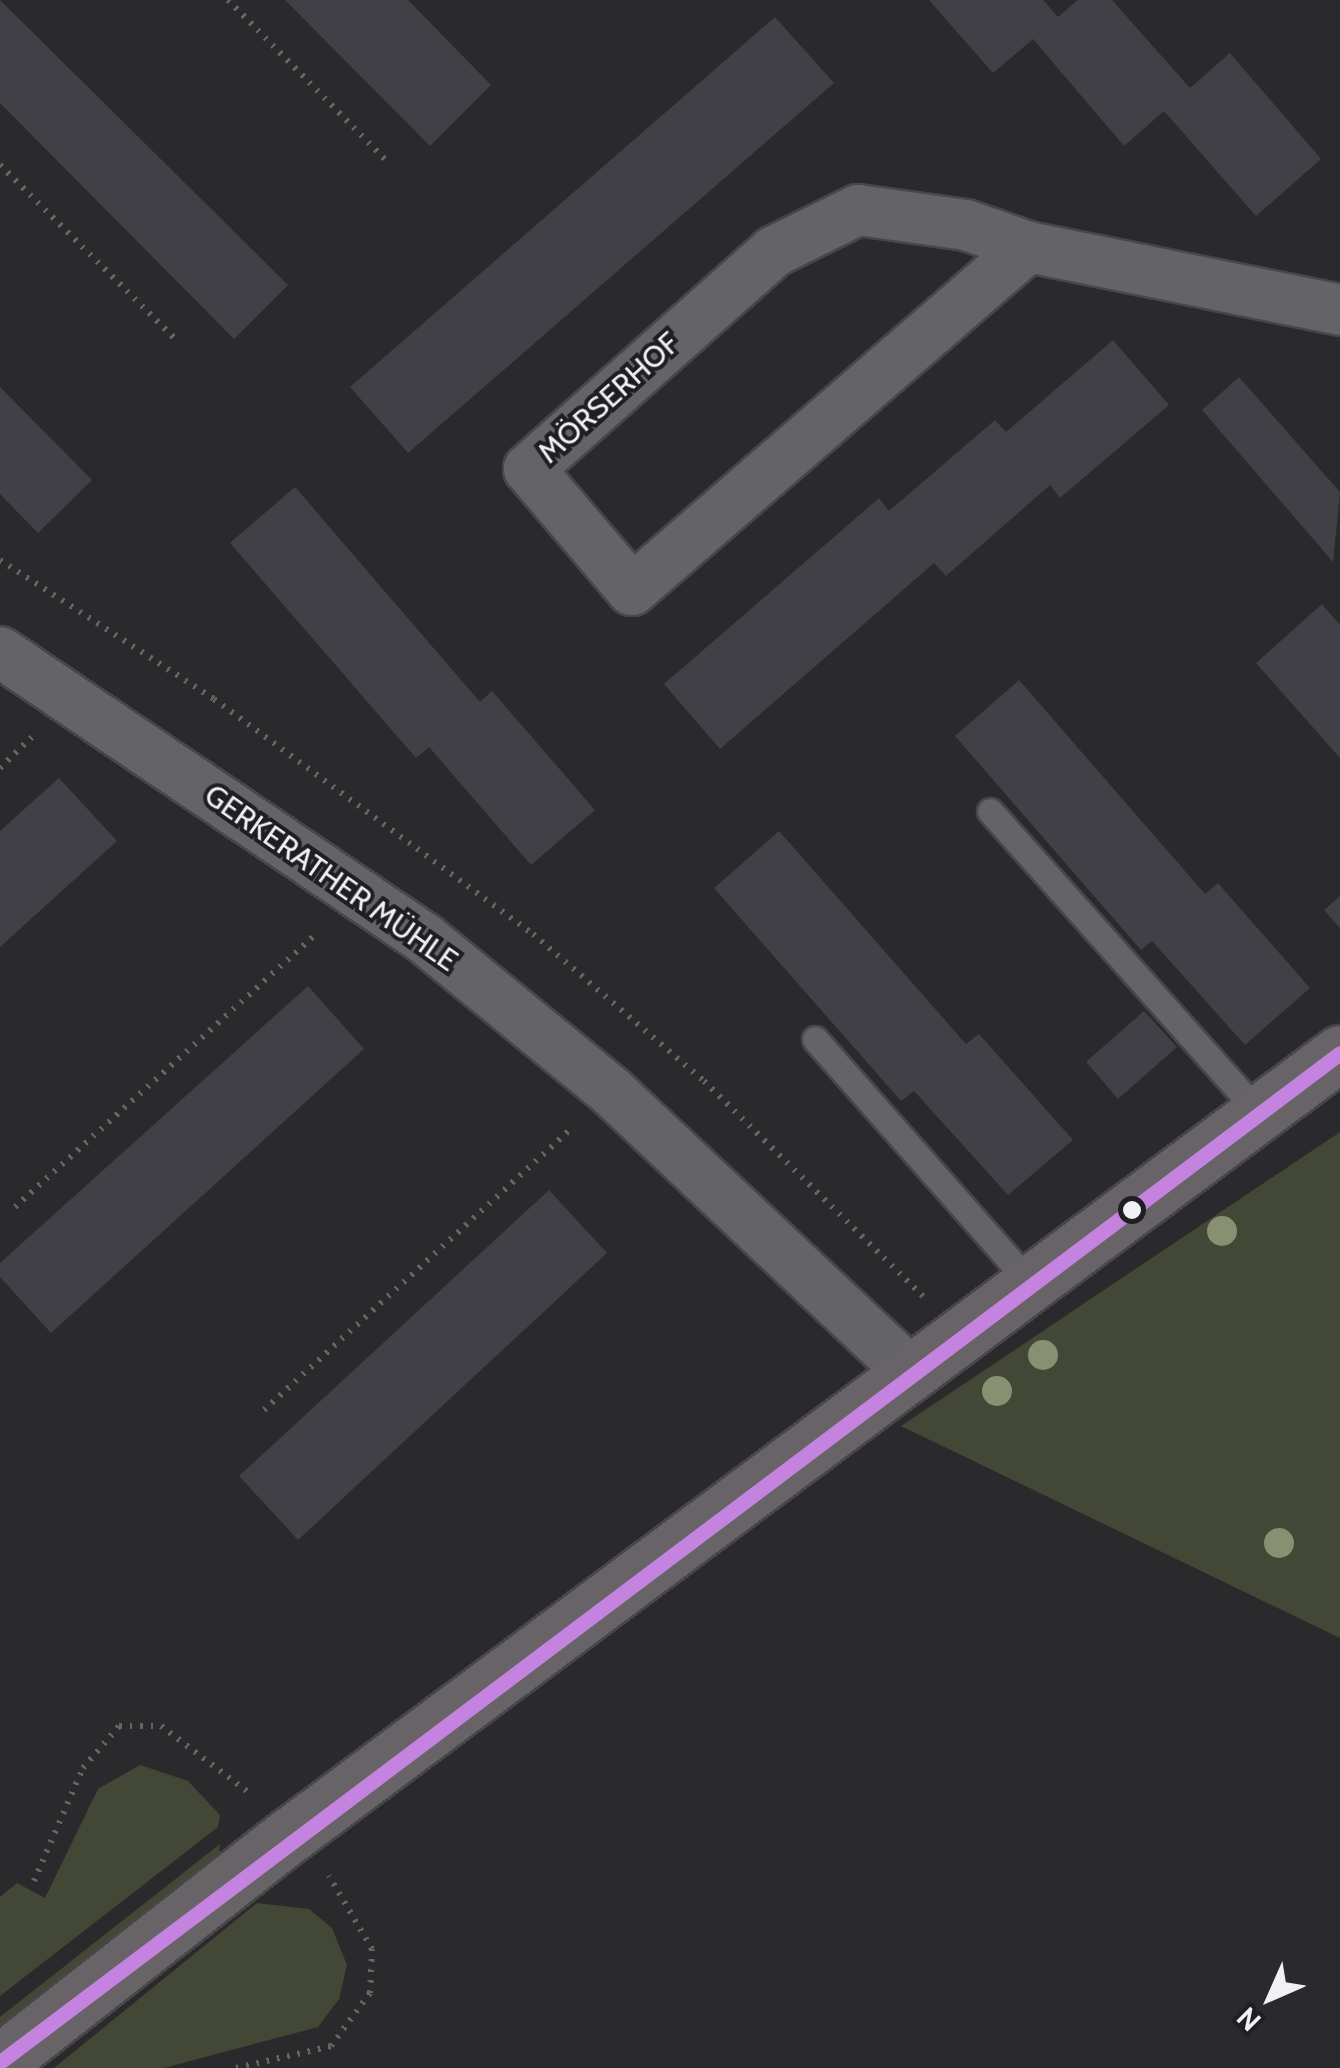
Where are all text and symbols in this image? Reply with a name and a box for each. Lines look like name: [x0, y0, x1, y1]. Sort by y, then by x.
street label: MÖRSERHOF: [531, 325, 687, 471]
street label: GERKERATHER MÜHLE: [198, 777, 464, 979]
unlabelled marker: [1122, 1200, 1142, 1220]
north arrow: [1220, 1948, 1320, 2048]
text: N: [1230, 2000, 1268, 2038]

